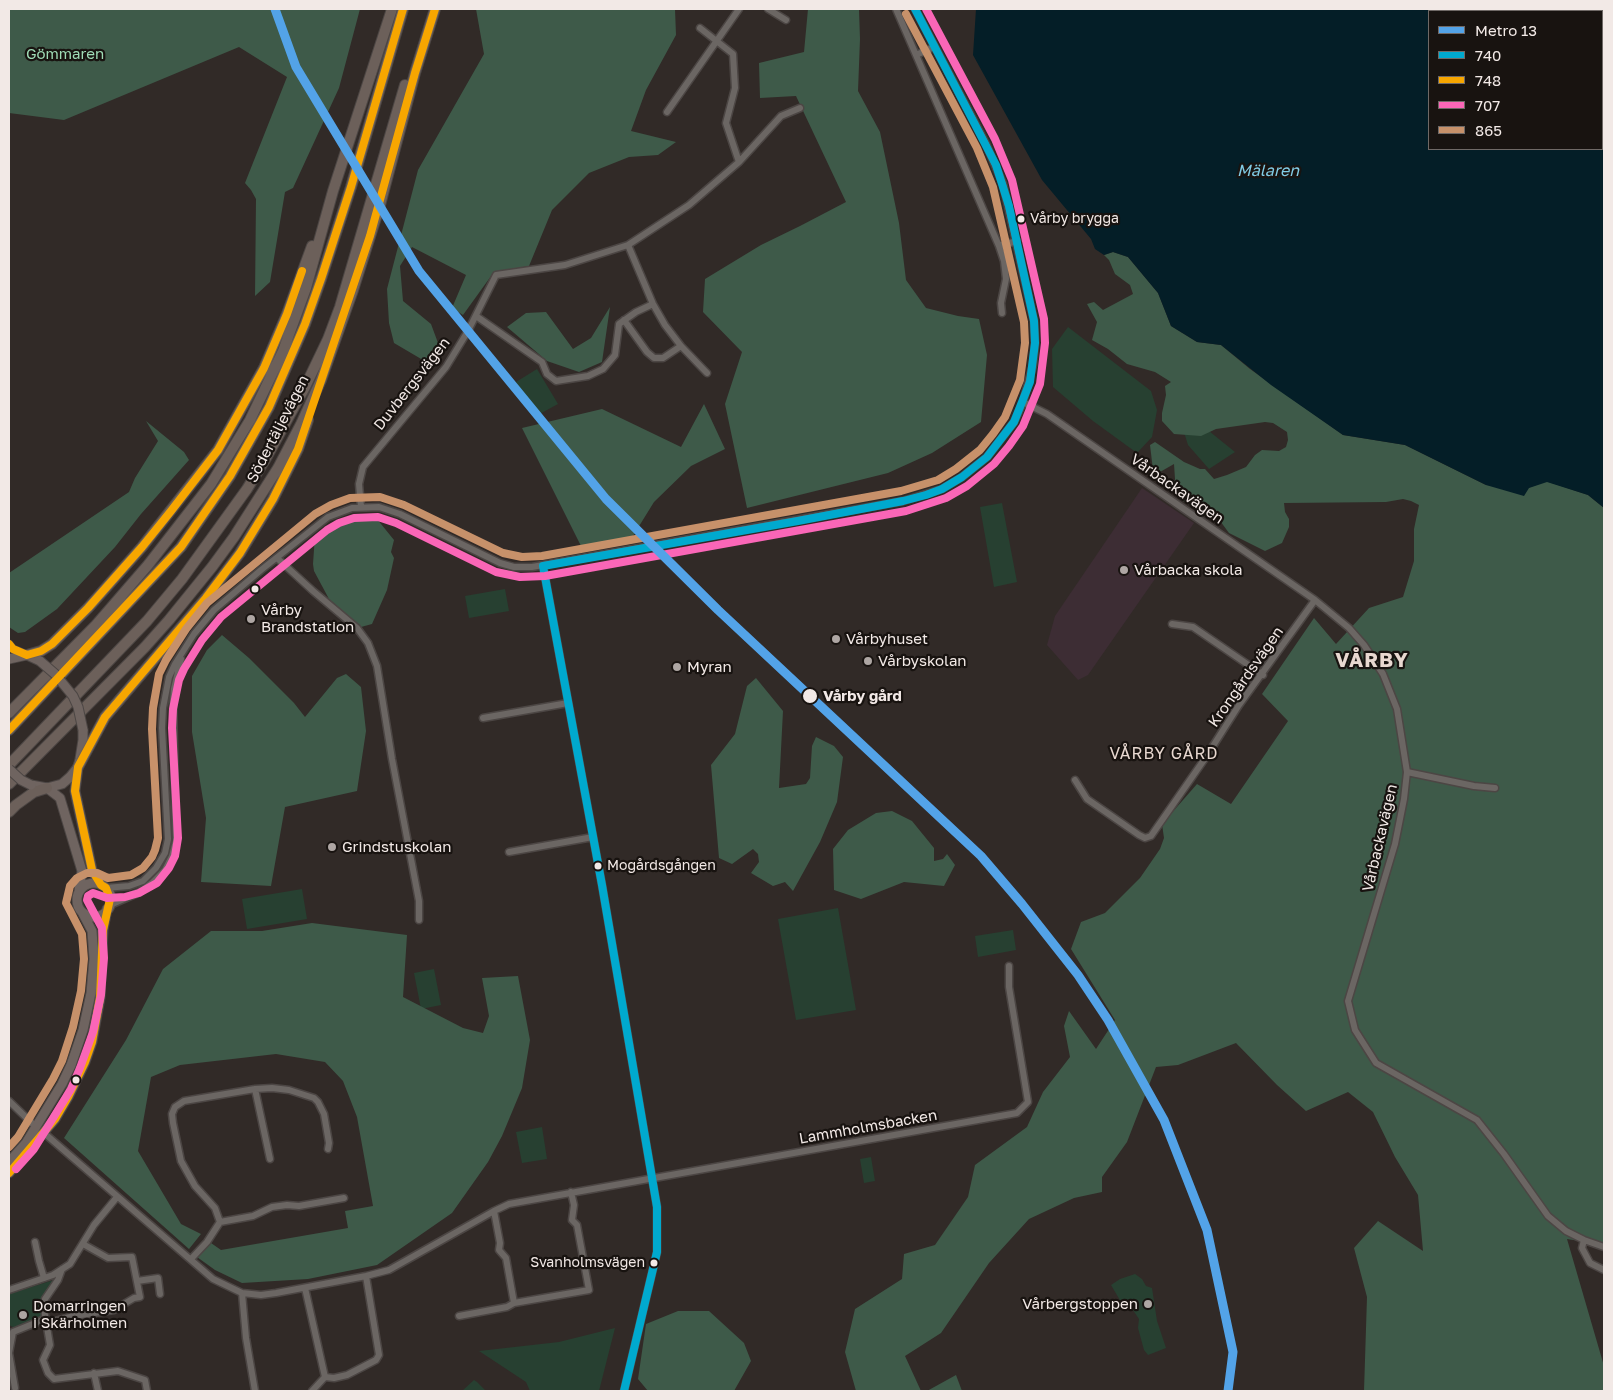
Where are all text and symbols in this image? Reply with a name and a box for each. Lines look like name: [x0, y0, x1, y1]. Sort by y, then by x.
legend: [1428, 10, 1603, 150]
text: Metro 13: [1475, 21, 1537, 39]
park label: Gömmaren: [26, 45, 104, 63]
text: 740: [1475, 46, 1501, 64]
text: 748: [1475, 71, 1501, 89]
text: 707: [1475, 96, 1500, 114]
text: 865: [1475, 121, 1502, 139]
water label: Mälaren: [1237, 161, 1299, 181]
place label: Vårby brygga: [1030, 211, 1119, 227]
marker: Vårby brygga: [1016, 214, 1026, 224]
street label: Duvbergsvägen: [370, 334, 454, 434]
street label: Södertäljevägen: [243, 372, 313, 486]
street label: Vårbackavägen: [1127, 450, 1227, 528]
place label: Vårbacka skola: [1134, 561, 1242, 579]
marker: Vårbacka skola: [1118, 564, 1130, 576]
unlabelled marker: [250, 584, 260, 594]
place label: Vårby Brandstation: [261, 601, 354, 636]
marker: Vårby Brandstation: [245, 613, 257, 625]
street label: Krongårdsvägen: [1205, 623, 1287, 731]
place label: Vårbyhuset: [846, 630, 928, 648]
marker: Vårbyhuset: [830, 633, 842, 645]
district label: VÅRBY: [1335, 649, 1409, 673]
place label: Vårbyskolan: [878, 652, 967, 670]
marker: Vårbyskolan: [862, 655, 874, 667]
place label: Myran: [687, 658, 732, 676]
marker: Myran: [671, 661, 683, 673]
marker: Vårby gård: [801, 687, 819, 705]
place label: Vårby gård: [823, 687, 902, 705]
district label: VÅRBY GÅRD: [1108, 744, 1220, 764]
street label: Vårbackavägen: [1359, 783, 1401, 893]
place label: Grindstuskolan: [342, 838, 452, 856]
marker: Grindstuskolan: [326, 841, 338, 853]
place label: Mogårdsgången: [607, 858, 716, 874]
marker: Mogårdsgången: [593, 861, 603, 871]
unlabelled marker: [71, 1075, 81, 1085]
street label: Lammholmsbacken: [798, 1106, 938, 1148]
place label: Svanholmsvägen: [530, 1255, 645, 1271]
marker: Svanholmsvägen: [649, 1258, 659, 1268]
place label: Vårbergstoppen: [1022, 1295, 1138, 1313]
place label: Domarringen i Skärholmen: [33, 1297, 127, 1332]
marker: Vårbergstoppen: [1142, 1298, 1154, 1310]
marker: Domarringen i Skärholmen: [17, 1309, 29, 1321]

